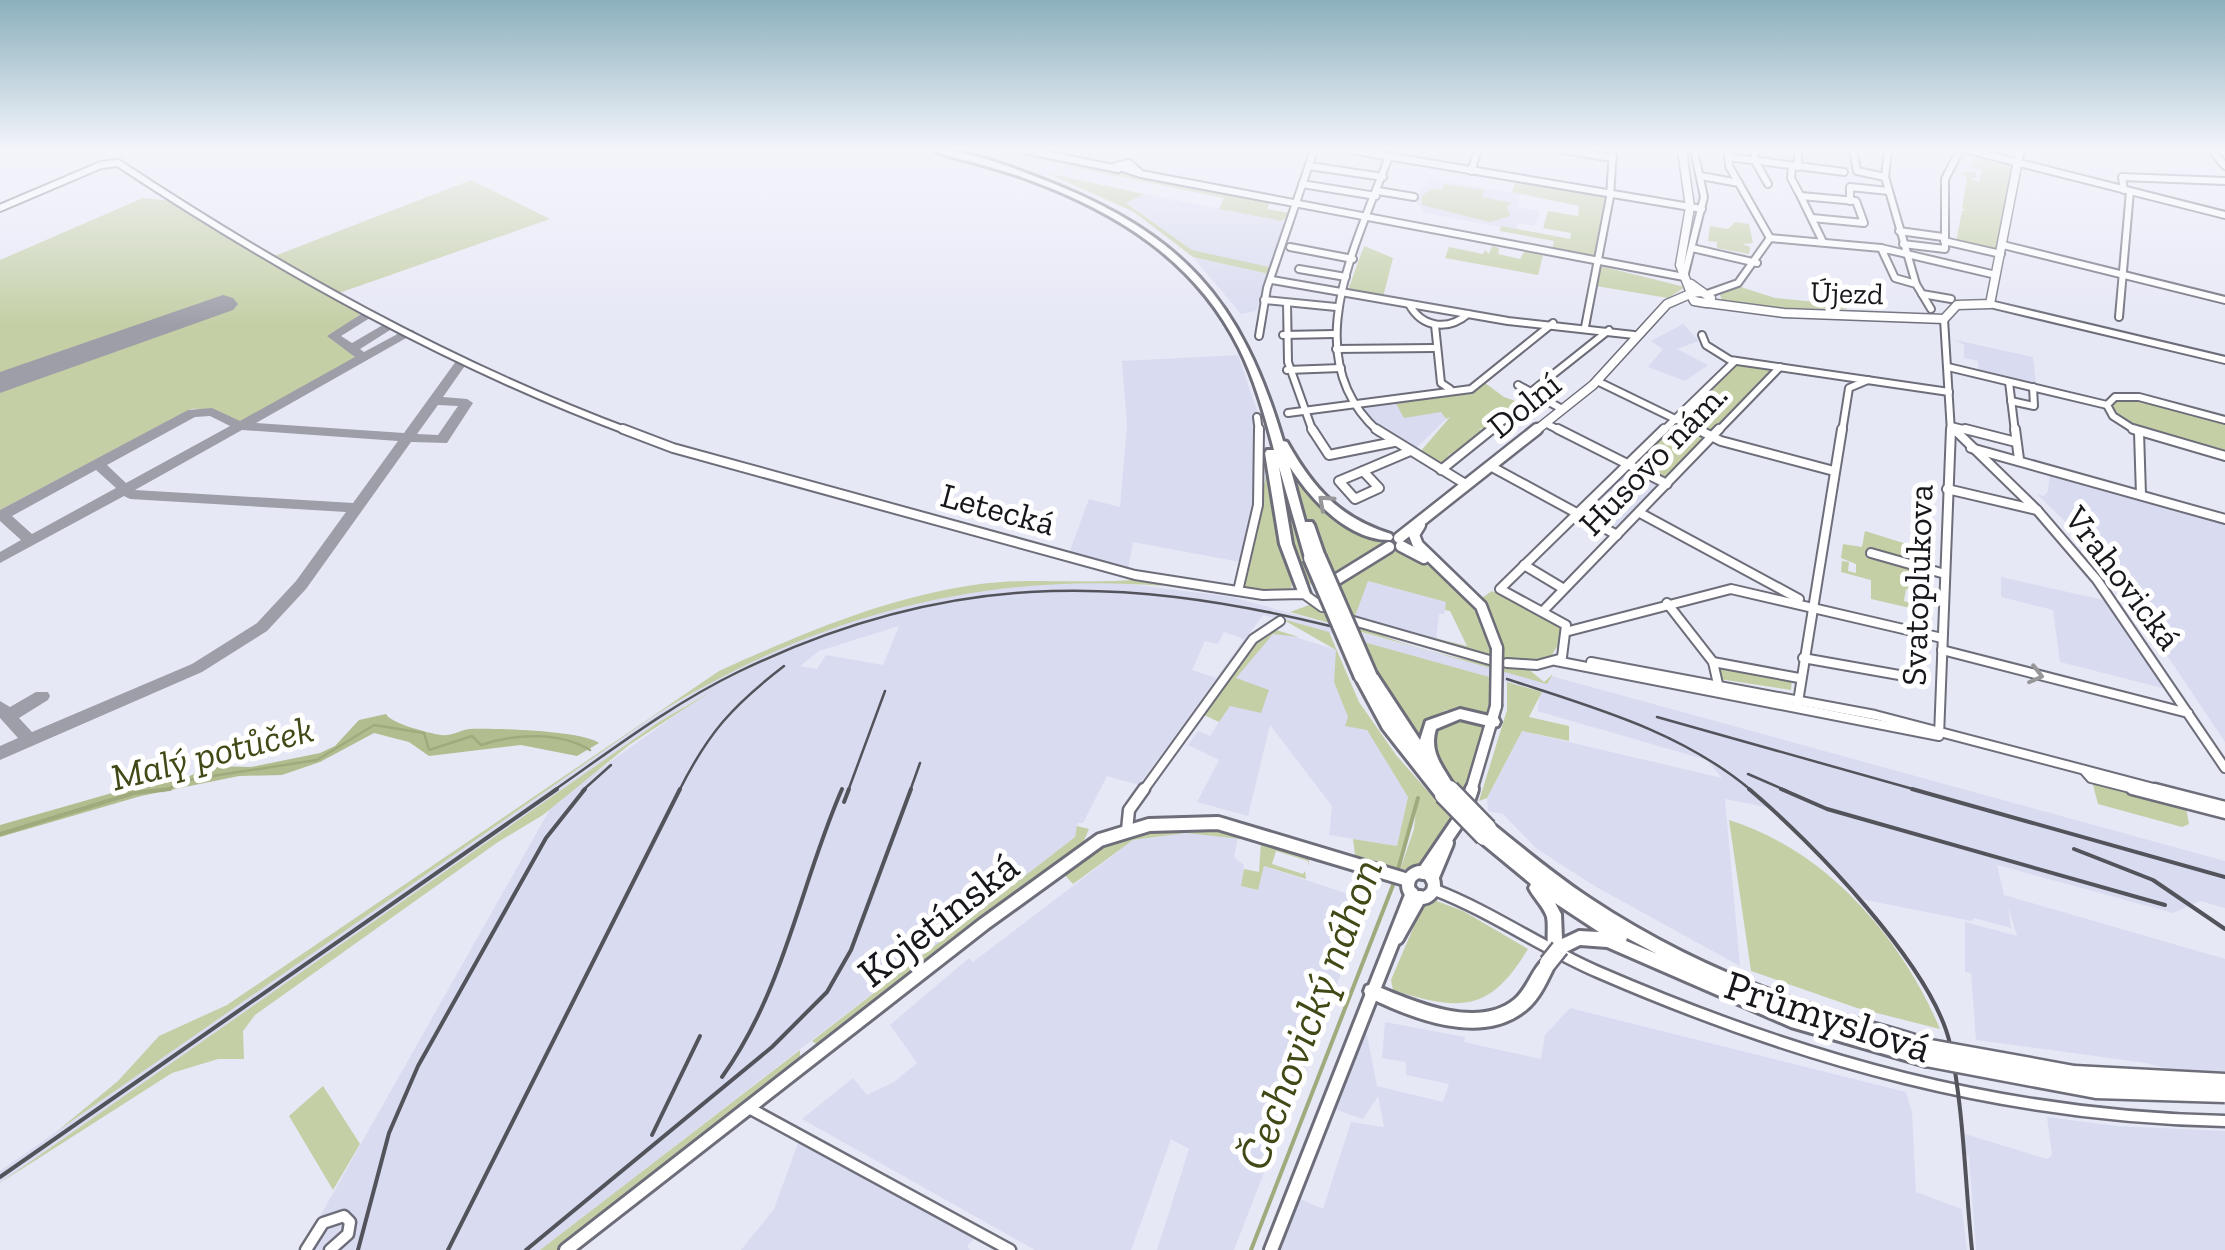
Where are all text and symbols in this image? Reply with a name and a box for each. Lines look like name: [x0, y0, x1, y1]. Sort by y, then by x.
street label: Újezd: [1810, 274, 1885, 312]
street label: Dolní: [1479, 363, 1569, 447]
street label: Husovo nám.: [1570, 374, 1736, 544]
street label: Letecká: [936, 474, 1060, 544]
street label: Svatoplukova: [1892, 483, 1942, 687]
one-way arrow: [1318, 496, 1337, 514]
street label: Vrahovická: [2055, 497, 2191, 658]
one-way arrow: [2027, 663, 2044, 684]
water label: Malý potůček: [106, 706, 318, 800]
street label: Kojetínská: [847, 840, 1029, 998]
water label: Čechovický náhon: [1226, 851, 1394, 1177]
street label: Průmyslová: [1719, 959, 1937, 1073]

